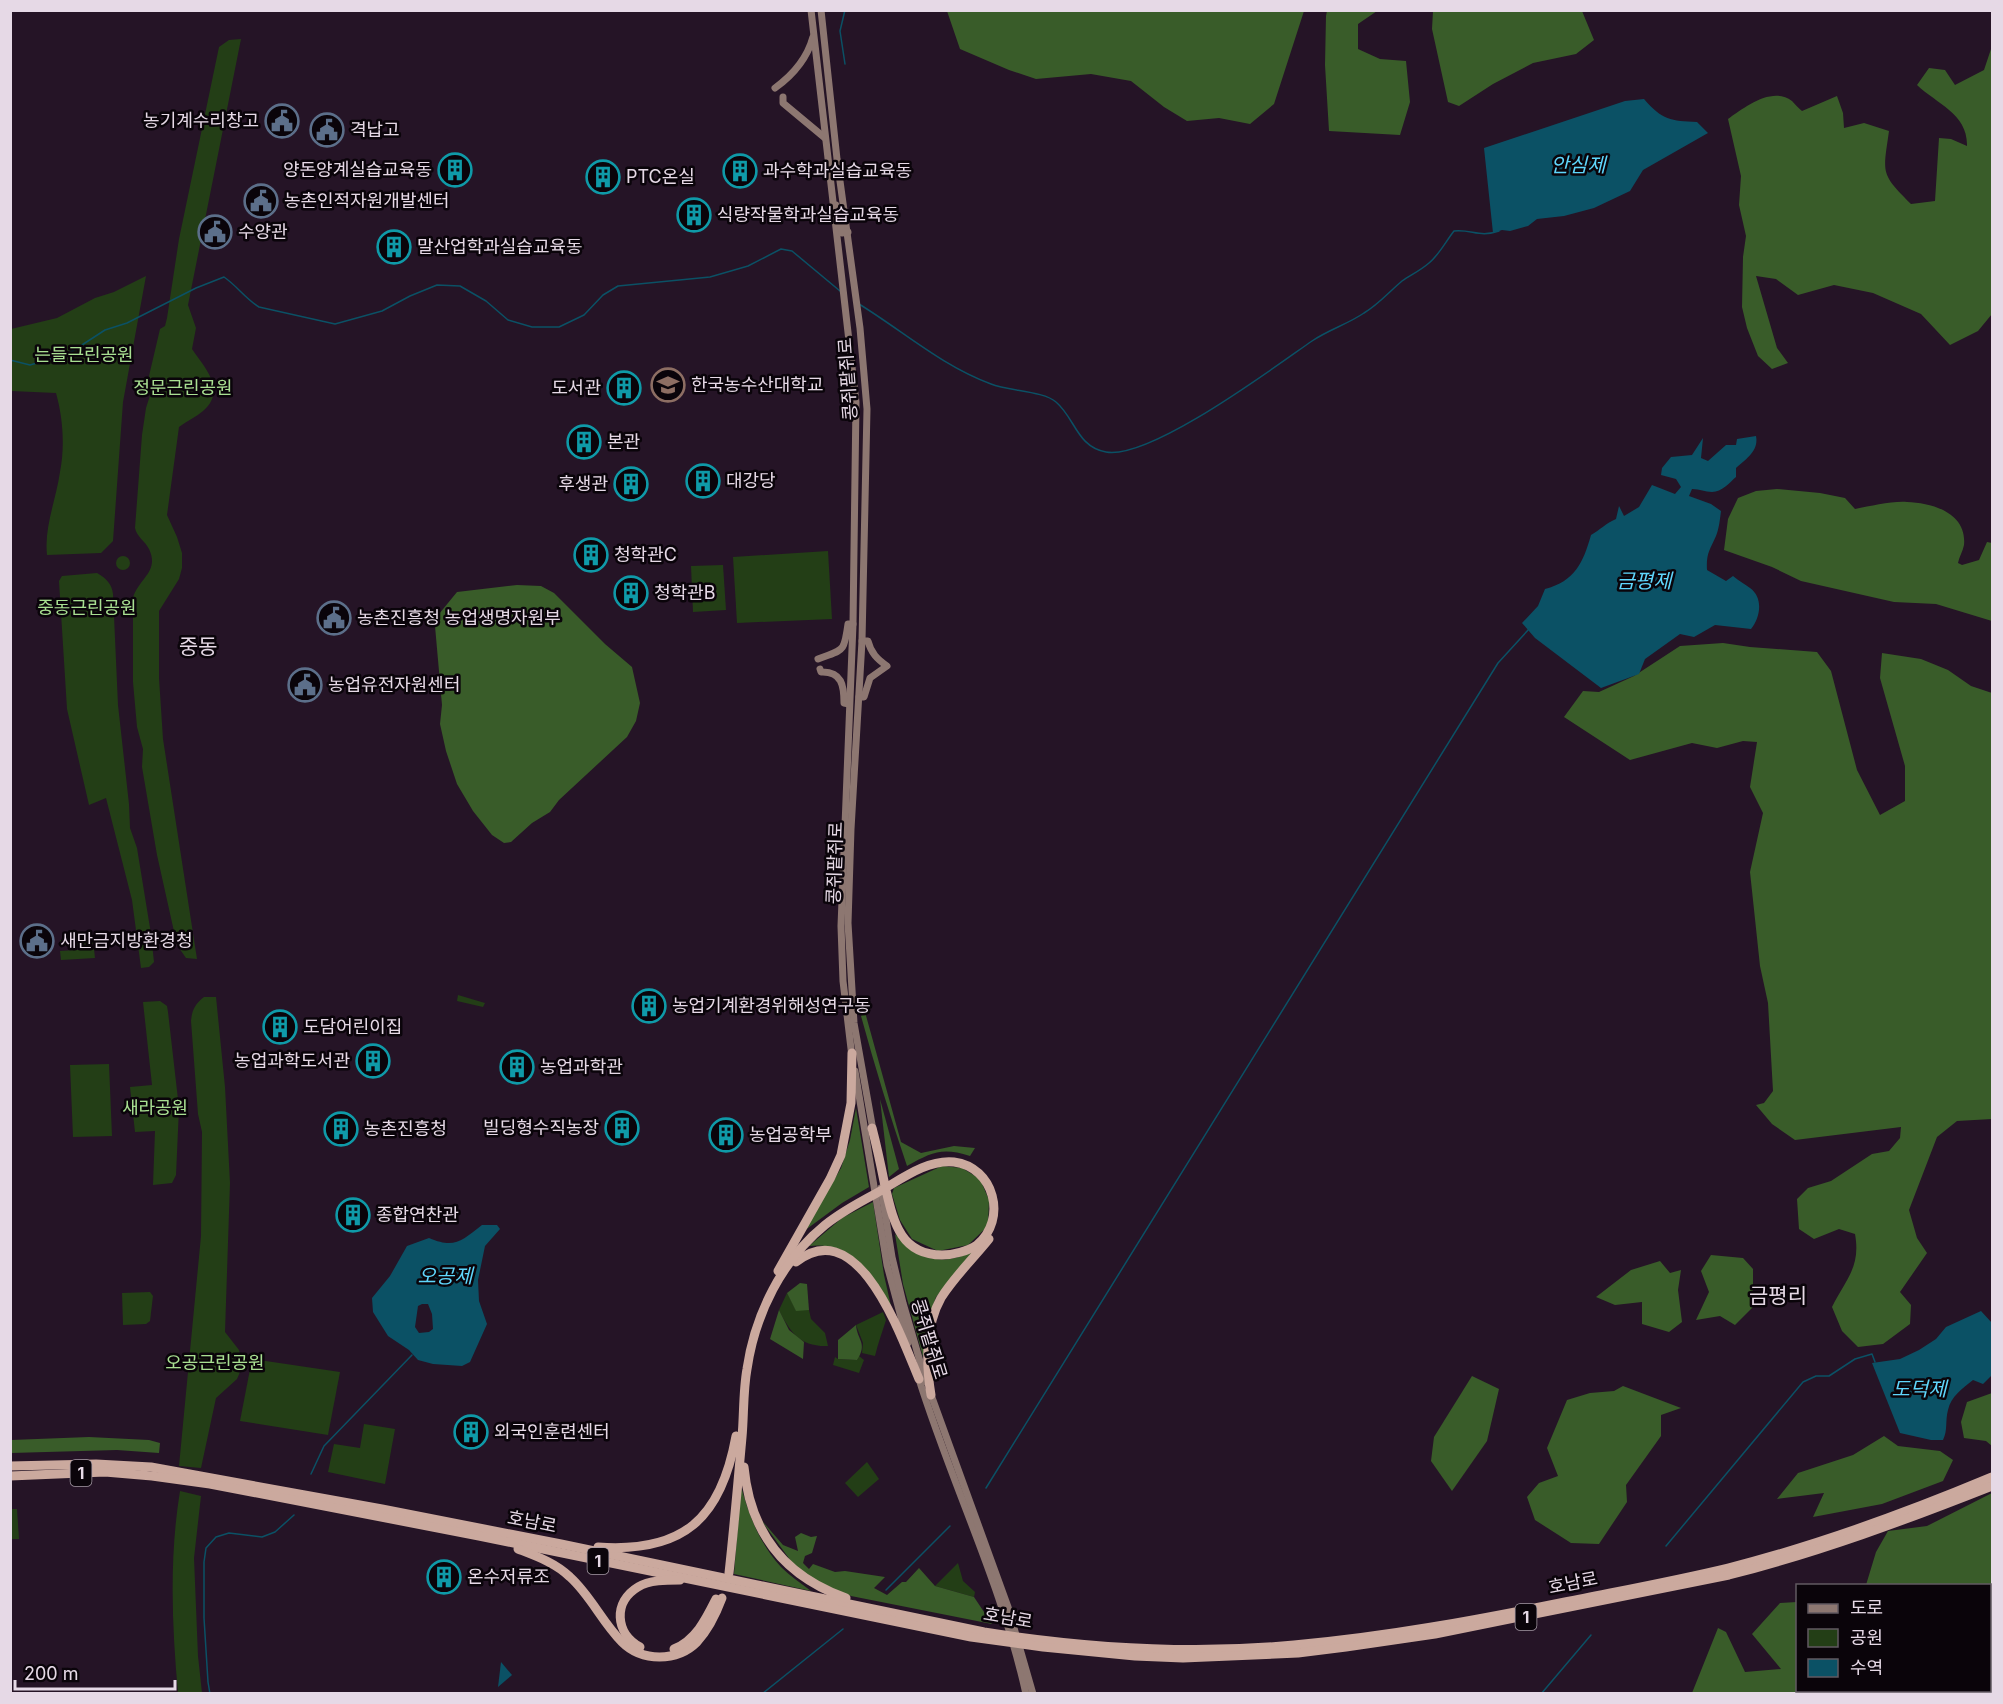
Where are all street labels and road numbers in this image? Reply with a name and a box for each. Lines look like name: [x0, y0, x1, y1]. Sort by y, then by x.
street label: 콩쥐팥쥐로: [834, 337, 861, 421]
street label: 콩쥐팥쥐로: [823, 821, 846, 905]
street label: 콩쥐팥쥐로: [907, 1296, 952, 1382]
road number: 1: [70, 1460, 92, 1486]
street label: 호남로: [506, 1506, 558, 1537]
road number: 1: [588, 1548, 608, 1574]
street label: 호남로: [1547, 1567, 1599, 1598]
street label: 호남로: [982, 1603, 1034, 1632]
road number: 1: [1516, 1604, 1537, 1630]

